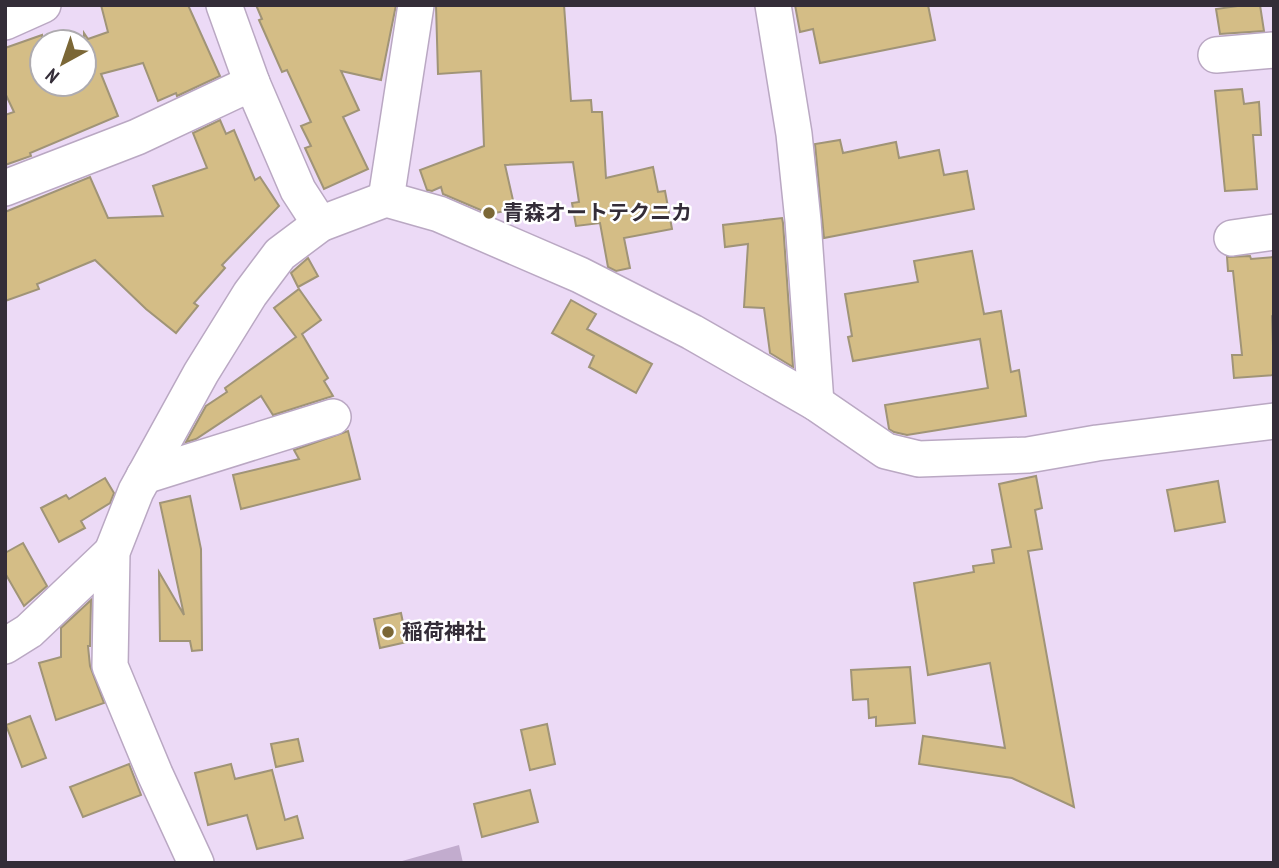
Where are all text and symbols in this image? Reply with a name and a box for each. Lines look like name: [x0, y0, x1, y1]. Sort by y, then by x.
north arrow: [28, 28, 98, 98]
text: N: [40, 64, 64, 89]
place label: 青森オートテクニカ: [503, 199, 692, 226]
marker: 青森オートテクニカ: [481, 205, 497, 221]
place label: 稲荷神社: [402, 618, 486, 645]
marker: 稲荷神社: [380, 624, 396, 640]

